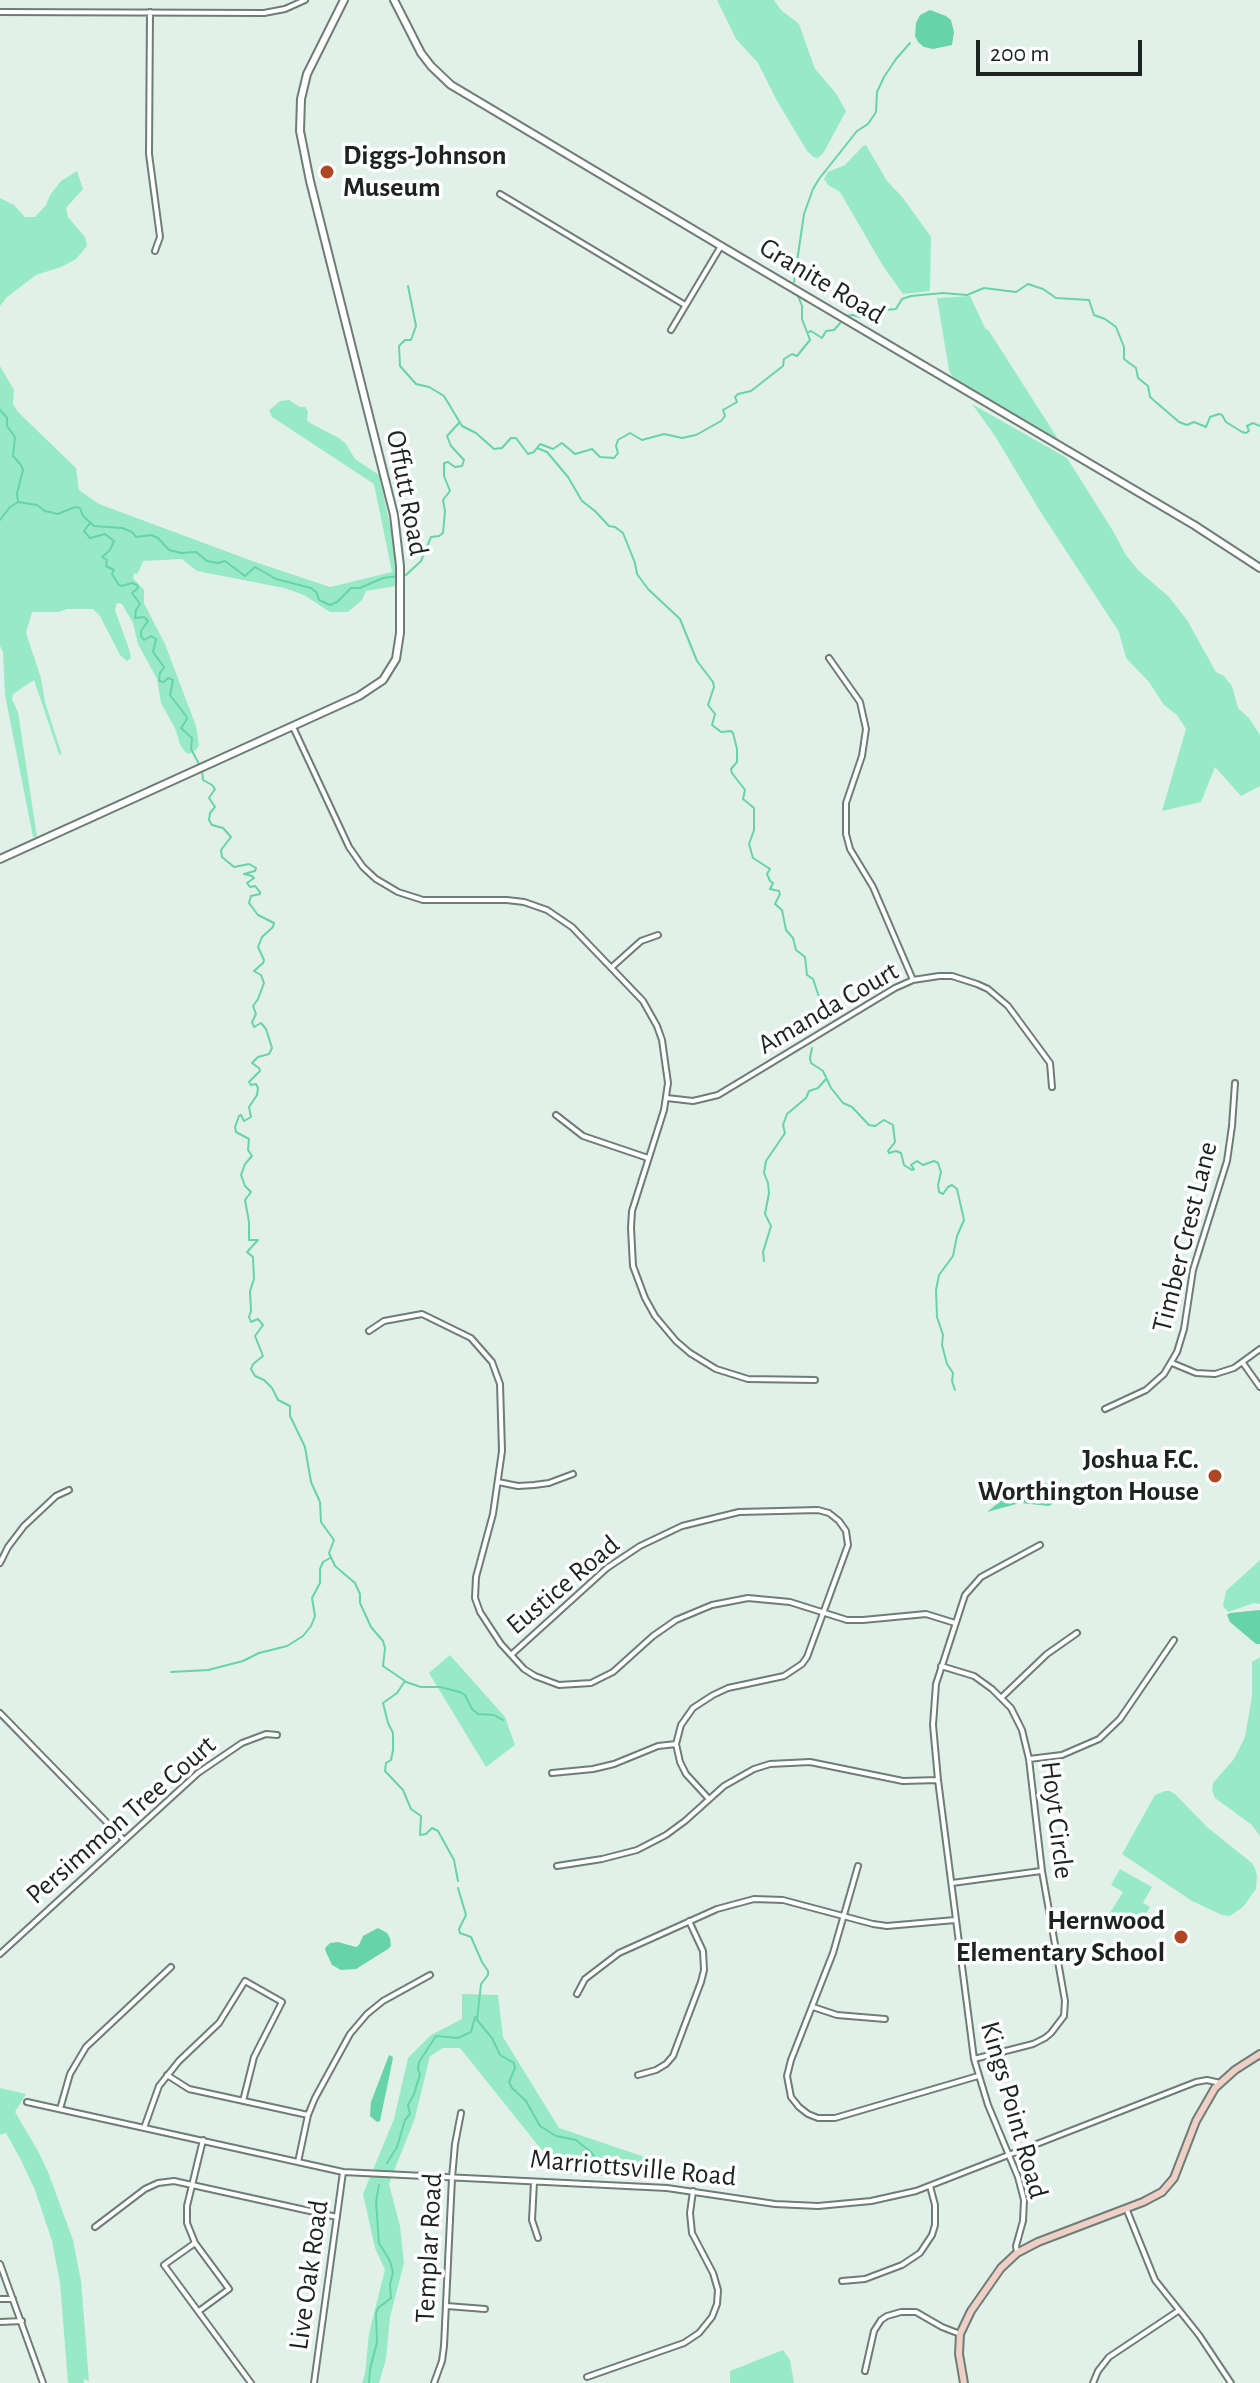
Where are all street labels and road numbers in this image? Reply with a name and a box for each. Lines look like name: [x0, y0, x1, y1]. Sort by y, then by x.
street label: Granite Road: [753, 230, 891, 332]
street label: Offutt Road: [378, 427, 436, 559]
street label: Amanda Court: [752, 954, 904, 1062]
street label: Timber Crest Lane: [1145, 1138, 1225, 1336]
street label: Eustice Road: [500, 1528, 626, 1642]
street label: Persimmon Tree Court: [19, 1728, 223, 1912]
street label: Hoyt Circle: [1033, 1759, 1081, 1881]
street label: Kings Point Road: [973, 2018, 1055, 2202]
street label: Marriottsville Road: [528, 2142, 738, 2194]
street label: Templar Road: [408, 2172, 450, 2324]
street label: Live Oak Road: [282, 2198, 336, 2352]

